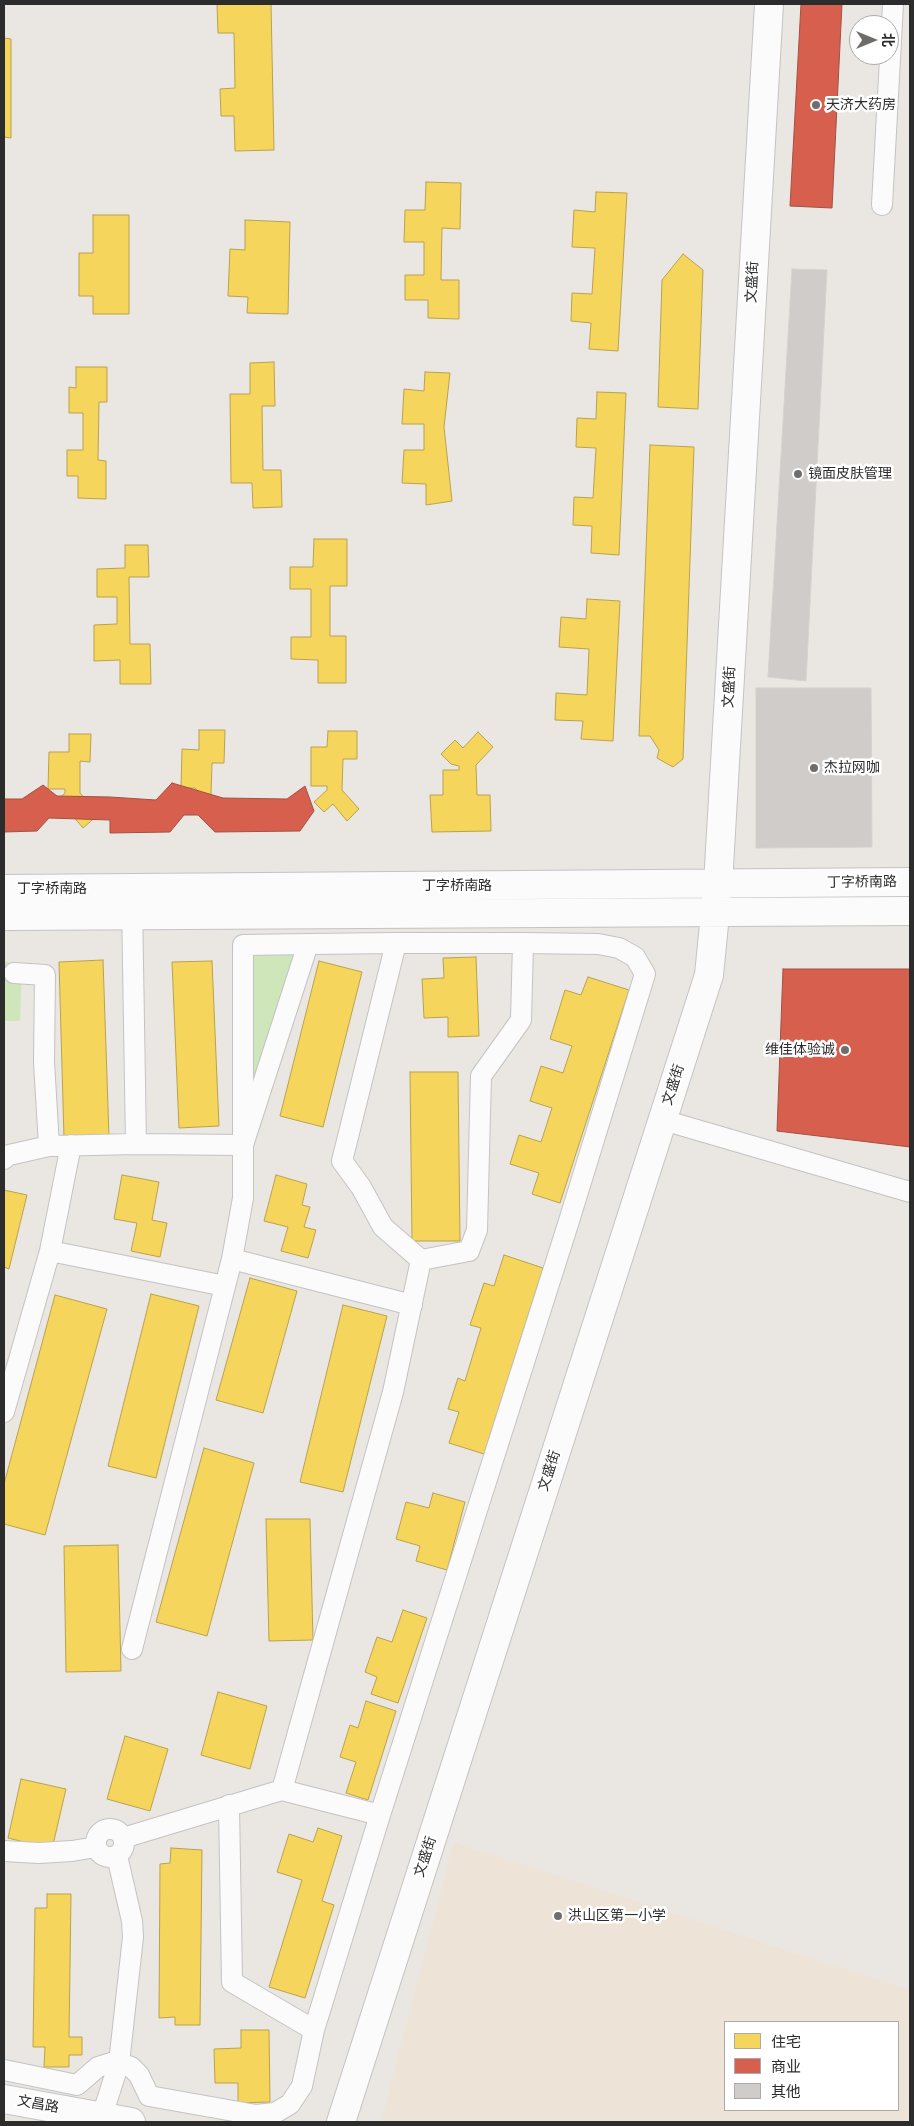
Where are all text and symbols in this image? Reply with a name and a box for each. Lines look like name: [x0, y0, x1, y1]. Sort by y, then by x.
north arrow: [849, 15, 899, 65]
text: 北: [880, 33, 896, 47]
place label: 天济大药房: [826, 97, 896, 113]
marker: 天济大药房: [810, 99, 822, 111]
street label: 文盛街: [744, 261, 762, 303]
place label: 镜面皮肤管理: [808, 466, 892, 482]
marker: 镜面皮肤管理: [792, 468, 804, 480]
street label: 文盛街: [721, 666, 739, 708]
place label: 杰拉网咖: [824, 760, 880, 776]
marker: 杰拉网咖: [808, 762, 820, 774]
street label: 丁字桥南路: [827, 874, 897, 892]
street label: 丁字桥南路: [422, 878, 492, 894]
street label: 丁字桥南路: [17, 881, 87, 897]
place label: 维佳体验诚: [765, 1042, 835, 1058]
marker: 维佳体验诚: [839, 1044, 851, 1056]
street label: 文盛街: [660, 1062, 688, 1108]
street label: 文盛街: [536, 1448, 564, 1494]
street label: 文盛街: [412, 1834, 440, 1880]
place label: 洪山区第一小学: [568, 1908, 666, 1924]
marker: 洪山区第一小学: [552, 1910, 564, 1922]
legend: [724, 2021, 899, 2111]
text: 住宅: [771, 2033, 801, 2051]
text: 商业: [771, 2058, 801, 2076]
text: 其他: [771, 2083, 801, 2101]
street label: 文昌路: [16, 2093, 60, 2117]

